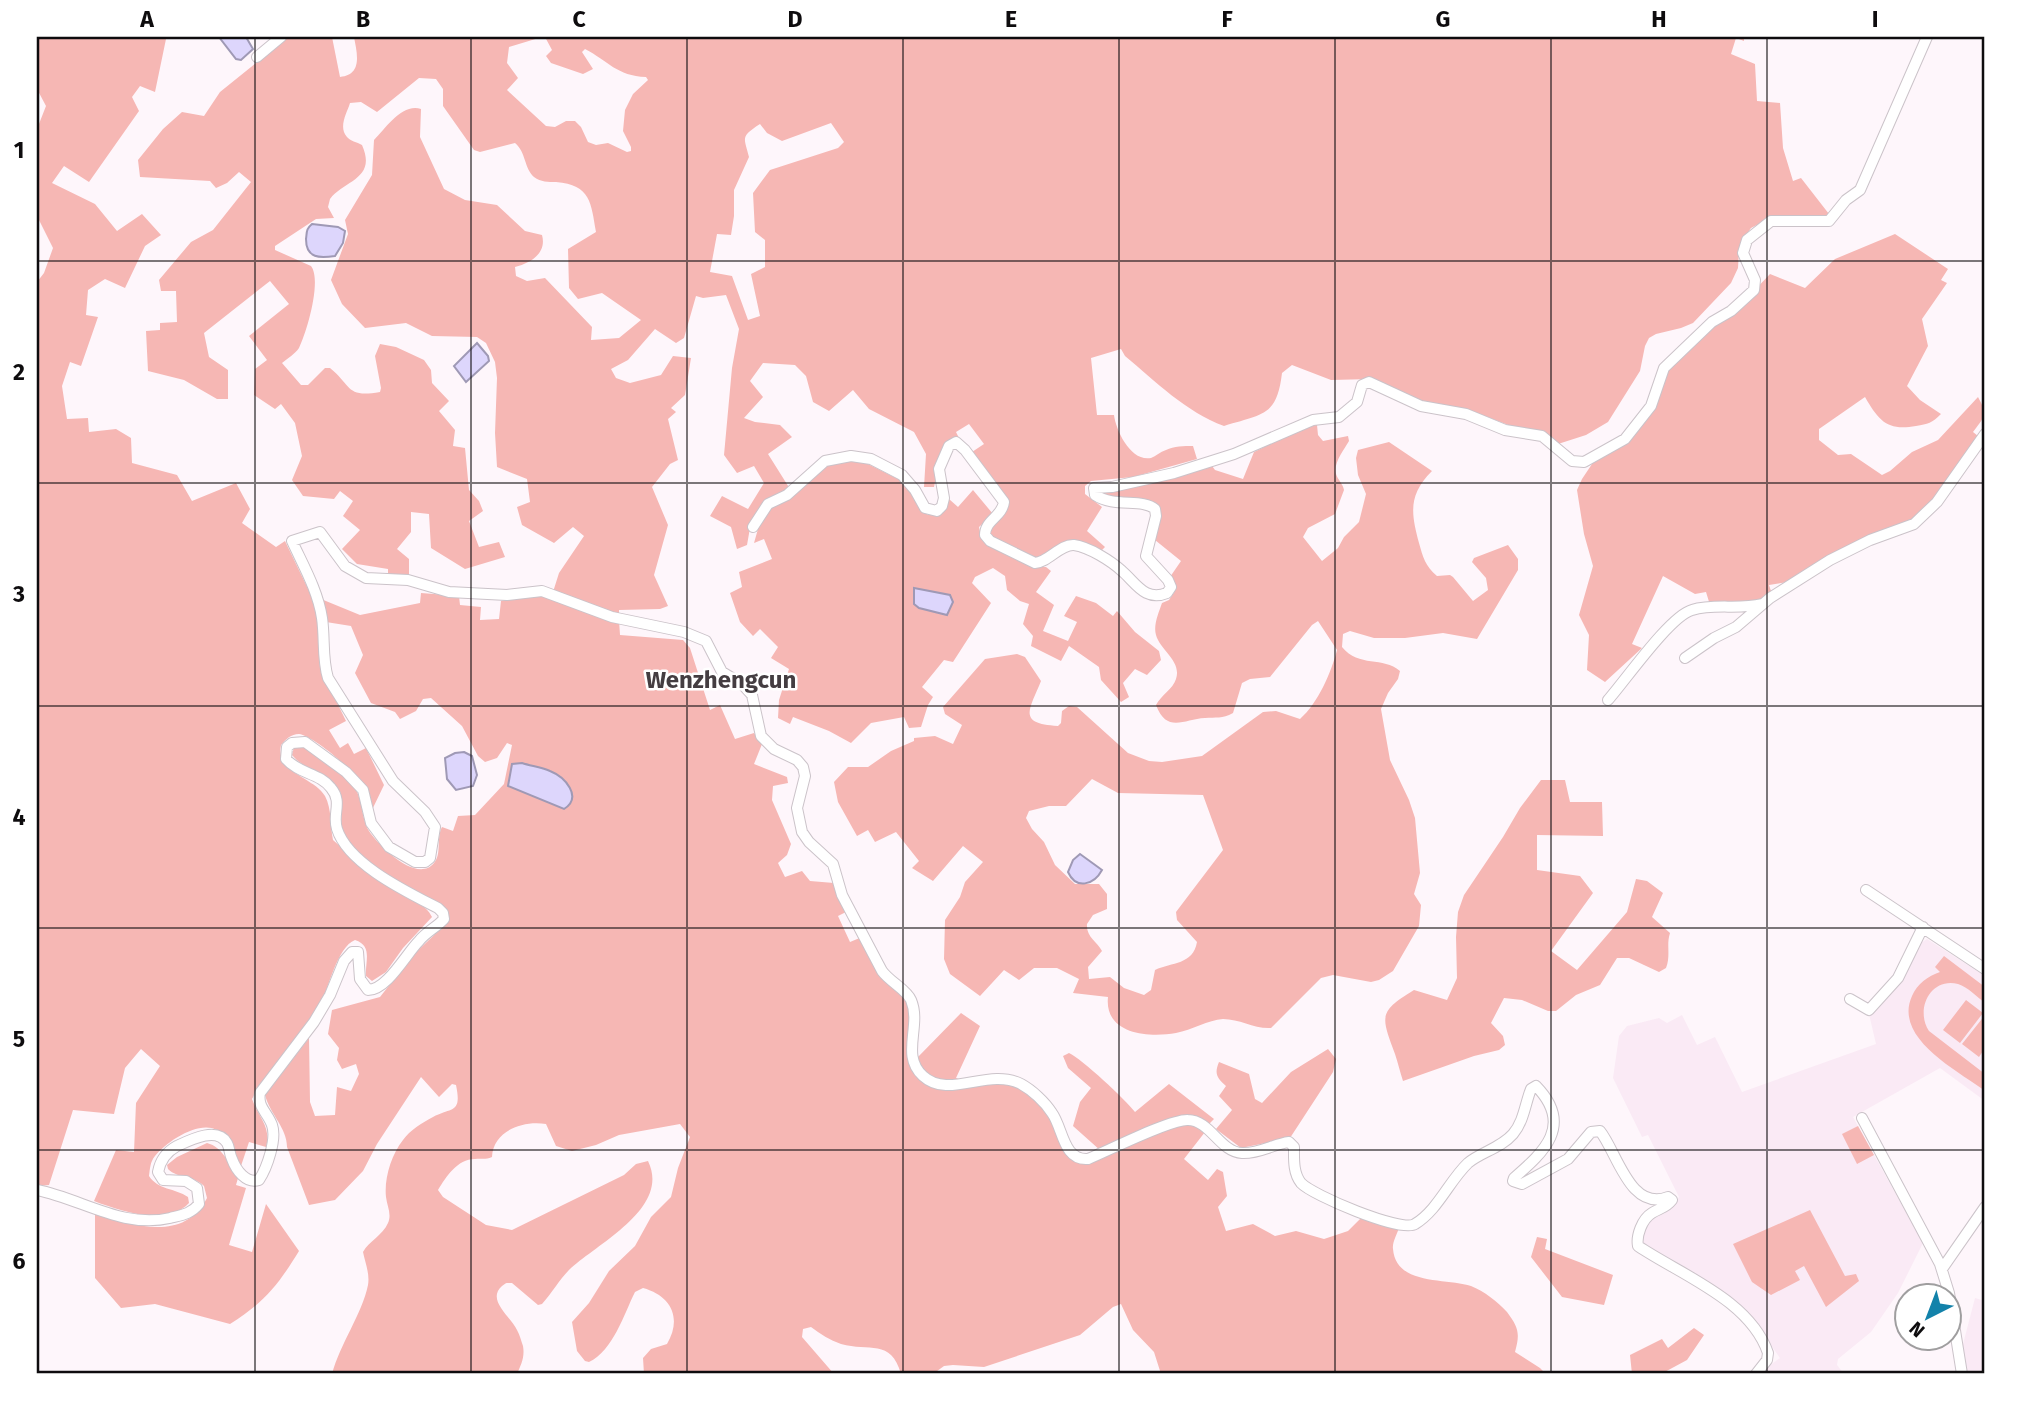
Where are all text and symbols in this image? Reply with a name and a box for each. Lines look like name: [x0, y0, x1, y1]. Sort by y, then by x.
text: A: [139, 5, 154, 33]
text: B: [356, 5, 370, 33]
text: C: [572, 5, 586, 33]
text: D: [788, 5, 803, 33]
text: E: [1005, 5, 1017, 33]
text: F: [1221, 5, 1233, 33]
text: G: [1436, 5, 1450, 33]
text: H: [1651, 5, 1667, 33]
text: I: [1872, 5, 1878, 33]
text: 1: [14, 136, 24, 164]
text: 2: [13, 358, 25, 386]
text: 3: [12, 580, 25, 608]
district label: Wenzhengcun: [646, 666, 796, 694]
text: 4: [13, 803, 26, 831]
text: 5: [13, 1025, 25, 1053]
text: 6: [13, 1247, 26, 1275]
north arrow: [1892, 1282, 1962, 1352]
text: N: [1905, 1316, 1929, 1342]

